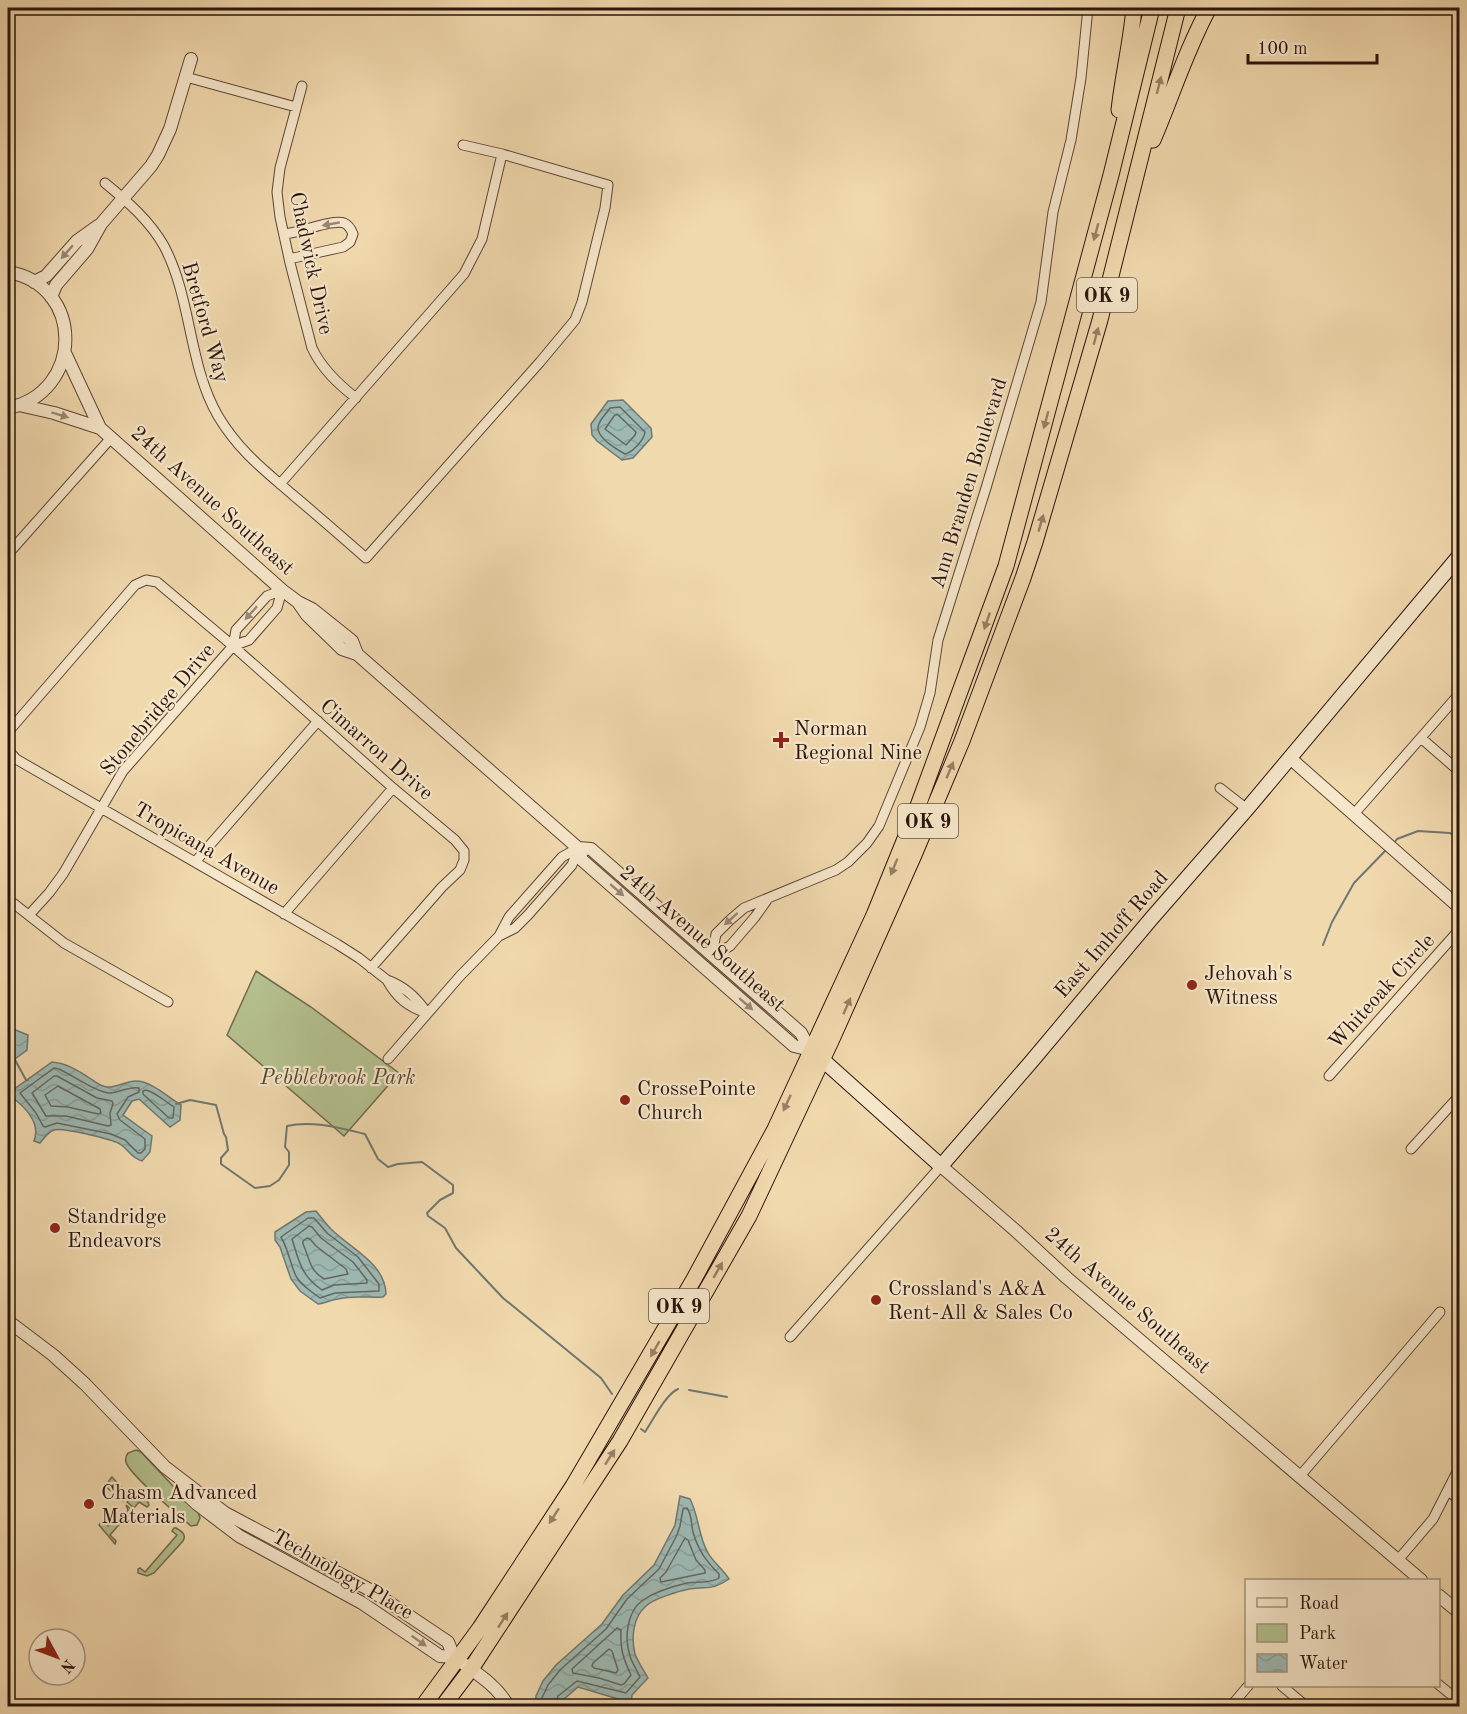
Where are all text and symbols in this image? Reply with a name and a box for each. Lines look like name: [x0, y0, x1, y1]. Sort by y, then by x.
scale bar: [1248, 27, 1377, 65]
text: 100 m: [1257, 40, 1308, 58]
one-way arrow: [1154, 76, 1164, 95]
street label: Chadwick Drive: [285, 190, 336, 337]
one-way arrow: [321, 220, 340, 229]
one-way arrow: [1091, 223, 1101, 241]
one-way arrow: [61, 244, 74, 259]
street label: Bretford Way: [177, 260, 232, 385]
road number: OK 9: [1077, 278, 1137, 312]
one-way arrow: [1092, 326, 1101, 344]
street label: Ann Branden Boulevard: [927, 376, 1012, 591]
one-way arrow: [51, 411, 69, 420]
one-way arrow: [1041, 411, 1051, 430]
street label: 24th Avenue Southeast: [126, 423, 298, 580]
one-way arrow: [1037, 514, 1046, 532]
one-way arrow: [245, 605, 258, 620]
one-way arrow: [981, 613, 991, 631]
street label: Stonebridge Drive: [97, 640, 219, 780]
street label: Cimarron Drive: [316, 696, 437, 805]
place label: Norman Regional Nine: [794, 719, 922, 764]
marker: Norman Regional Nine: [772, 731, 790, 749]
one-way arrow: [945, 760, 955, 778]
street label: Tropicana Avenue: [130, 799, 283, 899]
road number: OK 9: [898, 804, 958, 838]
one-way arrow: [889, 858, 899, 876]
street label: 24th Avenue Southeast: [615, 862, 789, 1016]
street label: East Imhoff Road: [1052, 867, 1173, 1002]
one-way arrow: [609, 883, 624, 896]
one-way arrow: [724, 912, 739, 925]
street label: Whiteoak Circle: [1325, 930, 1439, 1054]
place label: Jehovah's Witness: [1204, 964, 1292, 1009]
marker: Jehovah's Witness: [1185, 978, 1199, 992]
one-way arrow: [739, 997, 754, 1011]
one-way arrow: [842, 998, 851, 1015]
park label: Pebblebrook Park: [259, 1068, 416, 1089]
place label: CrossePointe Church: [637, 1079, 756, 1124]
marker: CrossePointe Church: [618, 1093, 632, 1107]
one-way arrow: [782, 1094, 791, 1111]
place label: Standridge Endeavors: [67, 1207, 166, 1252]
marker: Standridge Endeavors: [48, 1221, 62, 1235]
street label: 24th Avenue Southeast: [1040, 1224, 1214, 1378]
one-way arrow: [713, 1261, 723, 1278]
place label: Crossland's A&A Rent-All & Sales Co: [888, 1279, 1073, 1324]
road number: OK 9: [649, 1289, 709, 1323]
marker: Crossland's A&A Rent-All & Sales Co: [869, 1293, 883, 1307]
one-way arrow: [649, 1341, 660, 1357]
one-way arrow: [604, 1449, 616, 1465]
place label: Chasm Advanced Materials: [101, 1483, 258, 1528]
marker: Chasm Advanced Materials: [82, 1497, 96, 1511]
one-way arrow: [548, 1507, 560, 1523]
street label: Technology Place: [268, 1526, 416, 1624]
legend: [1245, 1579, 1440, 1687]
text: Road: [1299, 1595, 1339, 1613]
one-way arrow: [498, 1612, 509, 1628]
text: Park: [1299, 1625, 1336, 1643]
north arrow: [27, 1627, 87, 1687]
one-way arrow: [410, 1635, 426, 1647]
text: Water: [1299, 1655, 1348, 1673]
text: N: [56, 1656, 77, 1676]

